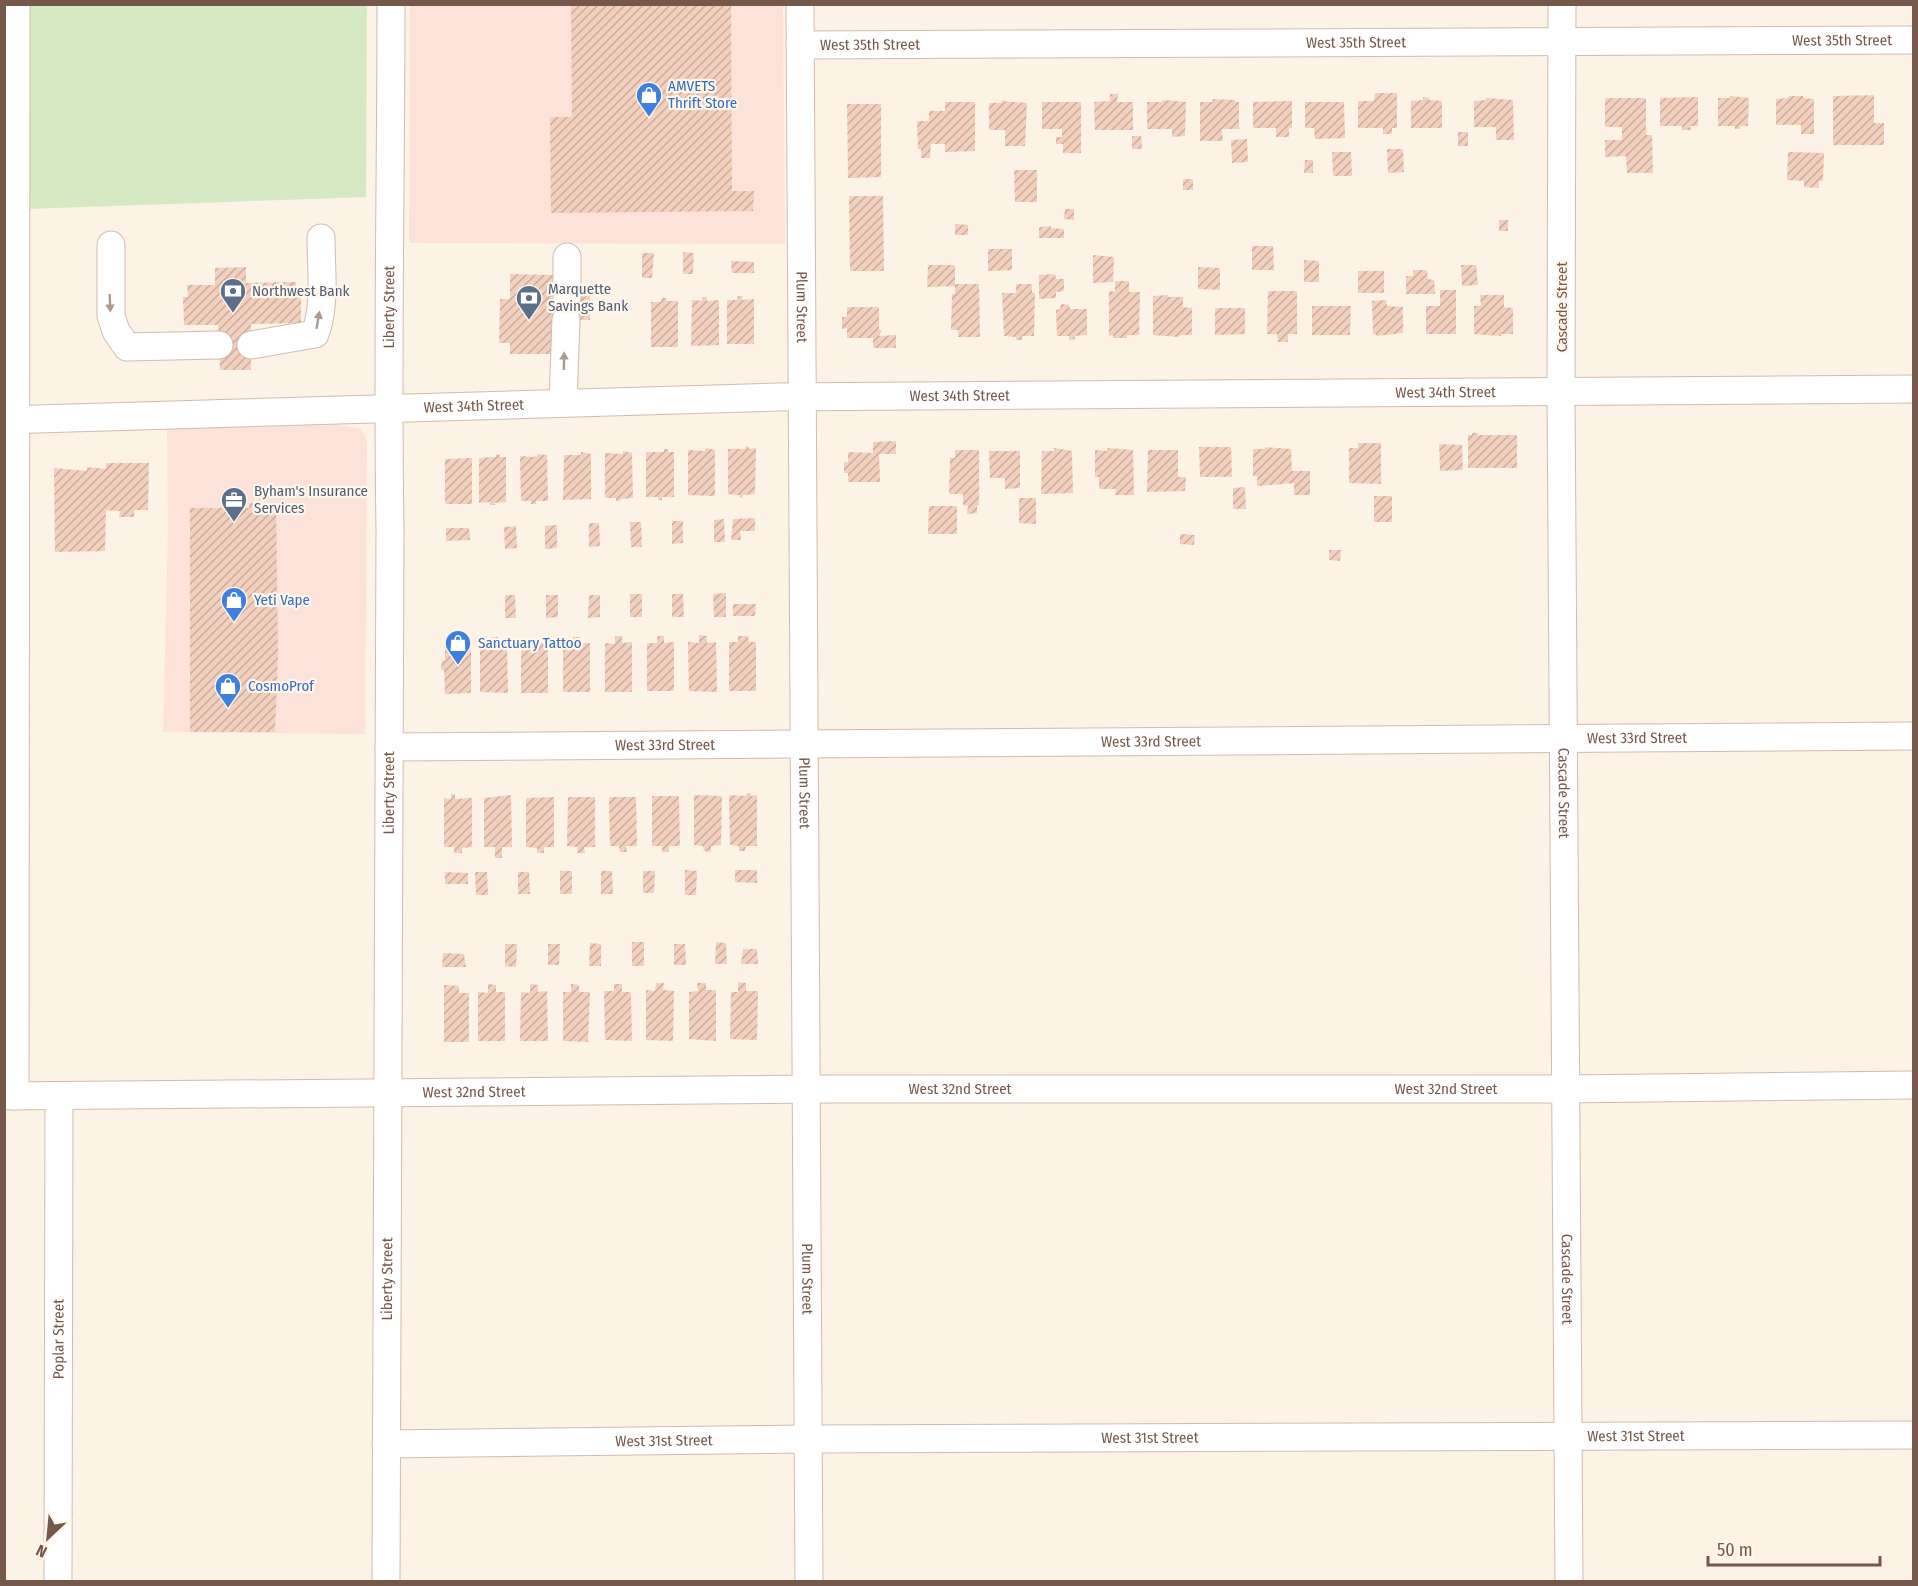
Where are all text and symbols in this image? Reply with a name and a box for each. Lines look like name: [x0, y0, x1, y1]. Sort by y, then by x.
street label: West 35th Street: [1792, 31, 1892, 50]
street label: West 35th Street: [1306, 33, 1406, 52]
street label: West 35th Street: [820, 35, 920, 54]
place label: AMVETS Thrift Store: [668, 77, 737, 112]
shop icon: AMVETS Thrift Store: [634, 80, 664, 118]
street label: Cascade Street: [1553, 262, 1571, 352]
street label: Liberty Street: [380, 265, 398, 349]
street label: Plum Street: [793, 271, 811, 343]
bank icon: Northwest Bank: [218, 276, 248, 314]
place label: Marquette Savings Bank: [548, 280, 628, 315]
place label: Northwest Bank: [252, 282, 350, 300]
bank icon: Marquette Savings Bank: [514, 283, 544, 321]
one-way arrow: [106, 293, 115, 312]
one-way arrow: [314, 311, 323, 330]
one-way arrow: [560, 352, 569, 371]
street label: West 34th Street: [1395, 383, 1496, 402]
street label: West 34th Street: [909, 386, 1010, 405]
street label: West 34th Street: [423, 396, 524, 417]
place label: Byham's Insurance Services: [254, 482, 368, 517]
office icon: Byham's Insurance Services: [219, 485, 249, 523]
shop icon: Yeti Vape: [219, 585, 249, 623]
place label: Yeti Vape: [254, 591, 310, 609]
shop icon: Sanctuary Tattoo: [443, 628, 473, 666]
place label: Sanctuary Tattoo: [478, 634, 582, 652]
shop icon: CosmoProf: [213, 671, 243, 709]
place label: CosmoProf: [248, 677, 315, 695]
street label: West 33rd Street: [1587, 729, 1687, 747]
street label: West 33rd Street: [1101, 732, 1201, 751]
street label: West 33rd Street: [615, 736, 715, 754]
street label: Cascade Street: [1554, 748, 1573, 839]
street label: Liberty Street: [380, 751, 398, 835]
street label: Plum Street: [795, 757, 814, 829]
street label: West 32nd Street: [908, 1080, 1012, 1098]
street label: West 32nd Street: [1394, 1080, 1498, 1098]
street label: West 32nd Street: [422, 1083, 526, 1101]
street label: Cascade Street: [1558, 1234, 1576, 1324]
street label: Liberty Street: [378, 1237, 396, 1321]
street label: Plum Street: [798, 1243, 816, 1315]
street label: Poplar Street: [49, 1299, 68, 1379]
street label: West 31st Street: [1587, 1427, 1685, 1445]
street label: West 31st Street: [1101, 1429, 1199, 1447]
street label: West 31st Street: [615, 1431, 713, 1450]
north arrow: [18, 1508, 78, 1568]
scale bar: [1708, 1529, 1880, 1567]
text: 50 m: [1717, 1539, 1753, 1561]
text: N: [33, 1540, 50, 1562]

